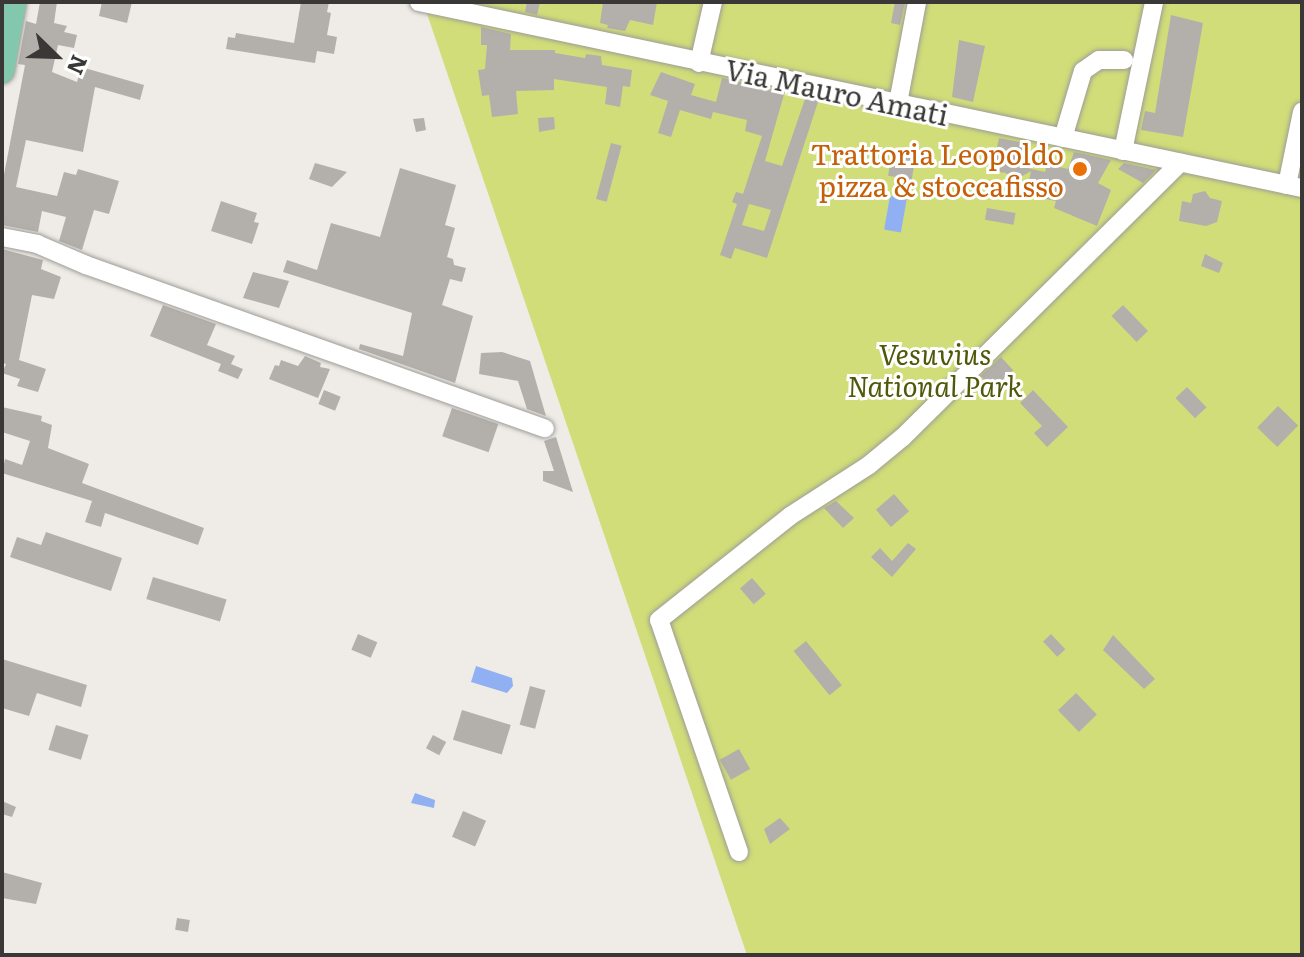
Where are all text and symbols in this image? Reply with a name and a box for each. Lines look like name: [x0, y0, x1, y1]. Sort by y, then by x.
north arrow: [16, 16, 96, 96]
text: N: [60, 51, 97, 81]
street label: Via Mauro Amati: [722, 51, 952, 131]
place label: Trattoria Leopoldo pizza & stoccafisso: [811, 136, 1064, 202]
marker: Trattoria Leopoldo pizza & stoccafisso: [1071, 160, 1089, 178]
park label: Vesuvius National Park: [847, 336, 1023, 402]

